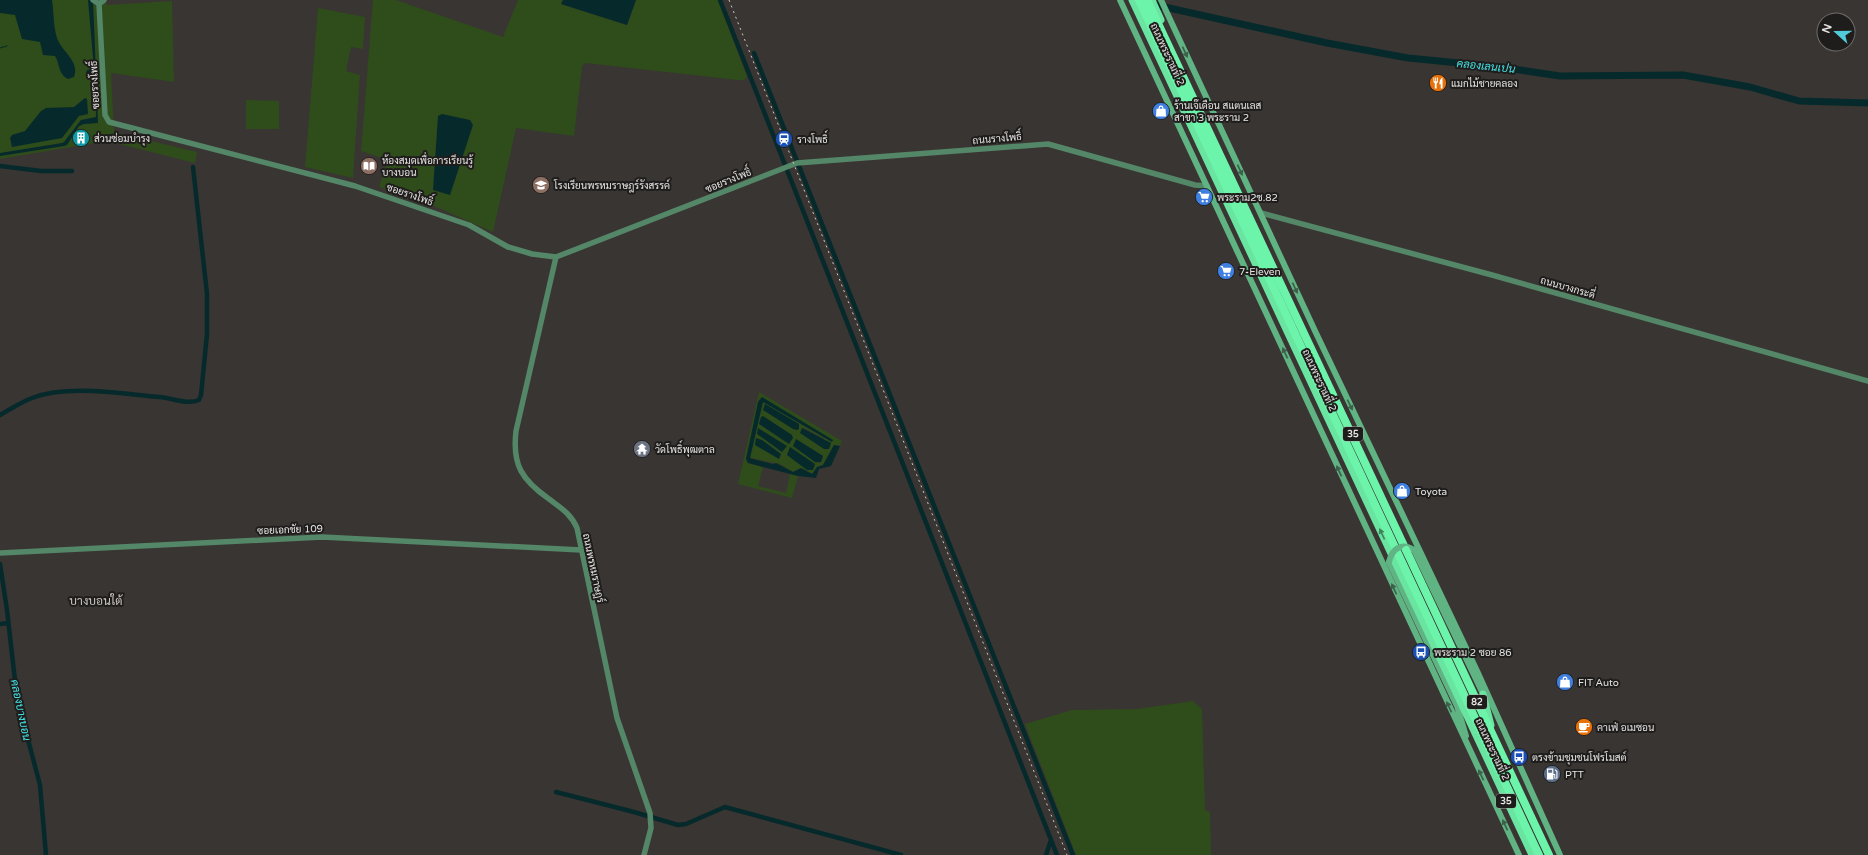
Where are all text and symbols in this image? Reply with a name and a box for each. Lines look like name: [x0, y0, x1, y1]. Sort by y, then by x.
north arrow: [1816, 12, 1856, 52]
street label: ถนนพระรามที่ 2: [1147, 20, 1189, 87]
text: N: [1819, 22, 1835, 35]
one-way arrow: [1182, 46, 1188, 58]
water label: คลองเลนเปน: [1456, 57, 1516, 76]
street label: ซอยรางโพธิ์: [84, 60, 102, 110]
restaurant icon: แมกไม้ชายคลอง: [1428, 73, 1448, 93]
place label: แมกไม้ชายคลอง: [1451, 77, 1518, 90]
place label: ร้านเจ๊เดือน สแตนเลส สาขา 3 พระราม 2: [1174, 99, 1262, 124]
shop icon: ร้านเจ๊เดือน สแตนเลส สาขา 3 พระราม 2: [1151, 101, 1171, 121]
street label: ถนนรางโพธิ์: [972, 127, 1023, 147]
building icon: ส่วนซ่อมบำรุง: [71, 128, 91, 148]
station icon: รางโพธิ์: [774, 129, 794, 149]
place label: รางโพธิ์: [797, 130, 828, 146]
place label: ส่วนซ่อมบำรุง: [94, 132, 150, 146]
place label: ห้องสมุดเพื่อการเรียนรู้ บางบอน: [382, 152, 474, 179]
library icon: ห้องสมุดเพื่อการเรียนรู้ บางบอน: [359, 156, 379, 176]
street label: ซอยรางโพธิ์: [702, 163, 754, 196]
one-way arrow: [1237, 164, 1243, 175]
school or university icon: โรงเรียนพรหมราษฎร์รังสรรค์: [531, 175, 551, 195]
street label: ซอยรางโพธิ์: [385, 178, 436, 209]
place label: โรงเรียนพรหมราษฎร์รังสรรค์: [553, 178, 670, 193]
supermarket icon: พระราม2ซ.82: [1194, 187, 1214, 207]
place label: พระราม2ซ.82: [1217, 192, 1278, 204]
supermarket icon: 7-Eleven: [1216, 261, 1236, 281]
place label: 7-Eleven: [1239, 266, 1281, 278]
street label: ถนนบางกระดี่: [1539, 272, 1597, 302]
one-way arrow: [1292, 282, 1298, 293]
street label: ถนนพระรามที่ 2: [1299, 346, 1341, 413]
one-way arrow: [1282, 347, 1288, 359]
one-way arrow: [1347, 400, 1354, 411]
road number: 35: [1343, 427, 1363, 441]
temple icon: วัดโพธิ์พุฒตาล: [632, 439, 652, 459]
place label: วัดโพธิ์พุฒตาล: [655, 440, 715, 457]
one-way arrow: [1336, 465, 1342, 477]
shop icon: Toyota: [1392, 481, 1412, 501]
place label: Toyota: [1415, 486, 1447, 498]
street label: ซอยเอกชัย 109: [257, 522, 323, 537]
one-way arrow: [1378, 528, 1385, 540]
street label: ถนนพรหมราษฎร์: [579, 532, 608, 604]
one-way arrow: [1391, 583, 1397, 595]
district label: บางบอนใต้: [69, 593, 124, 608]
bus stop icon: พระราม 2 ซอย 86: [1411, 642, 1431, 662]
place label: พระราม 2 ซอย 86: [1434, 647, 1512, 659]
shop icon: FIT Auto: [1555, 672, 1575, 692]
place label: FIT Auto: [1578, 677, 1619, 689]
water label: คลองบางบอน: [8, 678, 33, 742]
road number: 82: [1467, 695, 1487, 709]
one-way arrow: [1446, 701, 1452, 713]
street label: ถนนพระรามที่ 2: [1472, 715, 1514, 782]
cafe icon: คาเฟ่ อเมซอน: [1574, 717, 1594, 737]
place label: คาเฟ่ อเมซอน: [1597, 721, 1654, 734]
bus stop icon: ตรงข้ามชุมชนโฟรโมสต์: [1509, 747, 1529, 767]
place label: ตรงข้ามชุมชนโฟรโมสต์: [1532, 750, 1627, 765]
fuel station icon: PTT: [1542, 764, 1562, 784]
place label: PTT: [1565, 769, 1584, 781]
one-way arrow: [1478, 770, 1484, 781]
road number: 35: [1496, 794, 1516, 808]
one-way arrow: [1502, 820, 1508, 831]

